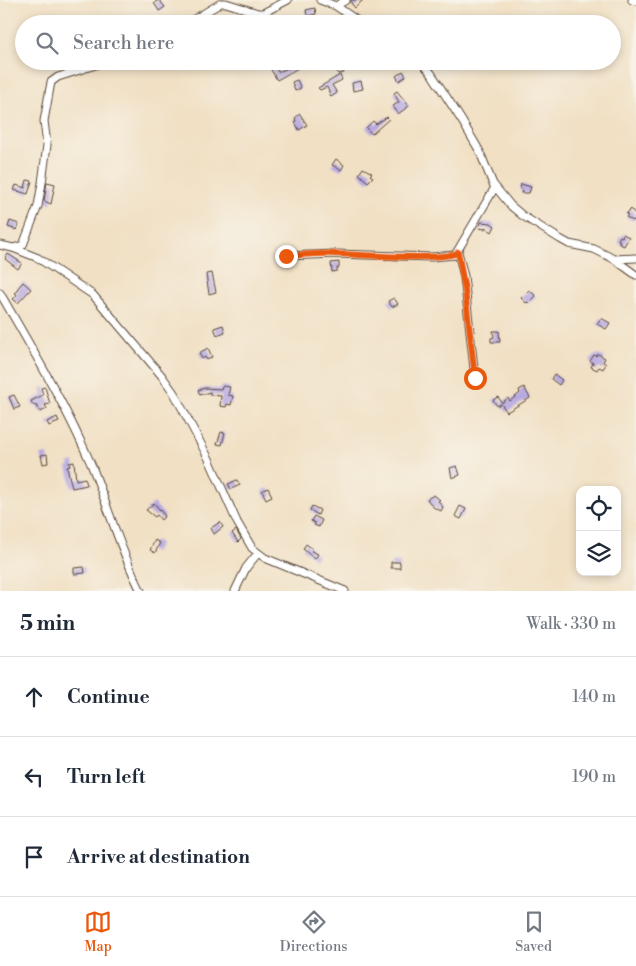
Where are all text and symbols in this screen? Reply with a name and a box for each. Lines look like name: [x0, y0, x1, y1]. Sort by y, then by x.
search box: [15, 15, 621, 70]
icon: search: [33, 29, 61, 57]
text: Search here: [73, 31, 174, 55]
route end: [275, 245, 298, 268]
route start: [464, 367, 487, 390]
map controls: [576, 486, 621, 576]
button: locate: [576, 486, 621, 531]
button: layers: [576, 531, 621, 576]
text: 5 min: [20, 611, 75, 637]
text: Walk · 330 m: [526, 614, 616, 634]
icon: ahead: [20, 683, 48, 711]
text: Continue: [67, 685, 150, 709]
text: 140 m: [572, 687, 616, 707]
icon: left: [20, 763, 48, 791]
text: Turn left: [67, 765, 146, 789]
text: 190 m: [572, 767, 616, 787]
icon: arrive: [20, 843, 48, 871]
text: Arrive at destination: [67, 845, 250, 869]
tab: Map: [84, 908, 112, 956]
tab: Directions: [280, 908, 347, 956]
tab: Saved: [515, 908, 552, 956]

